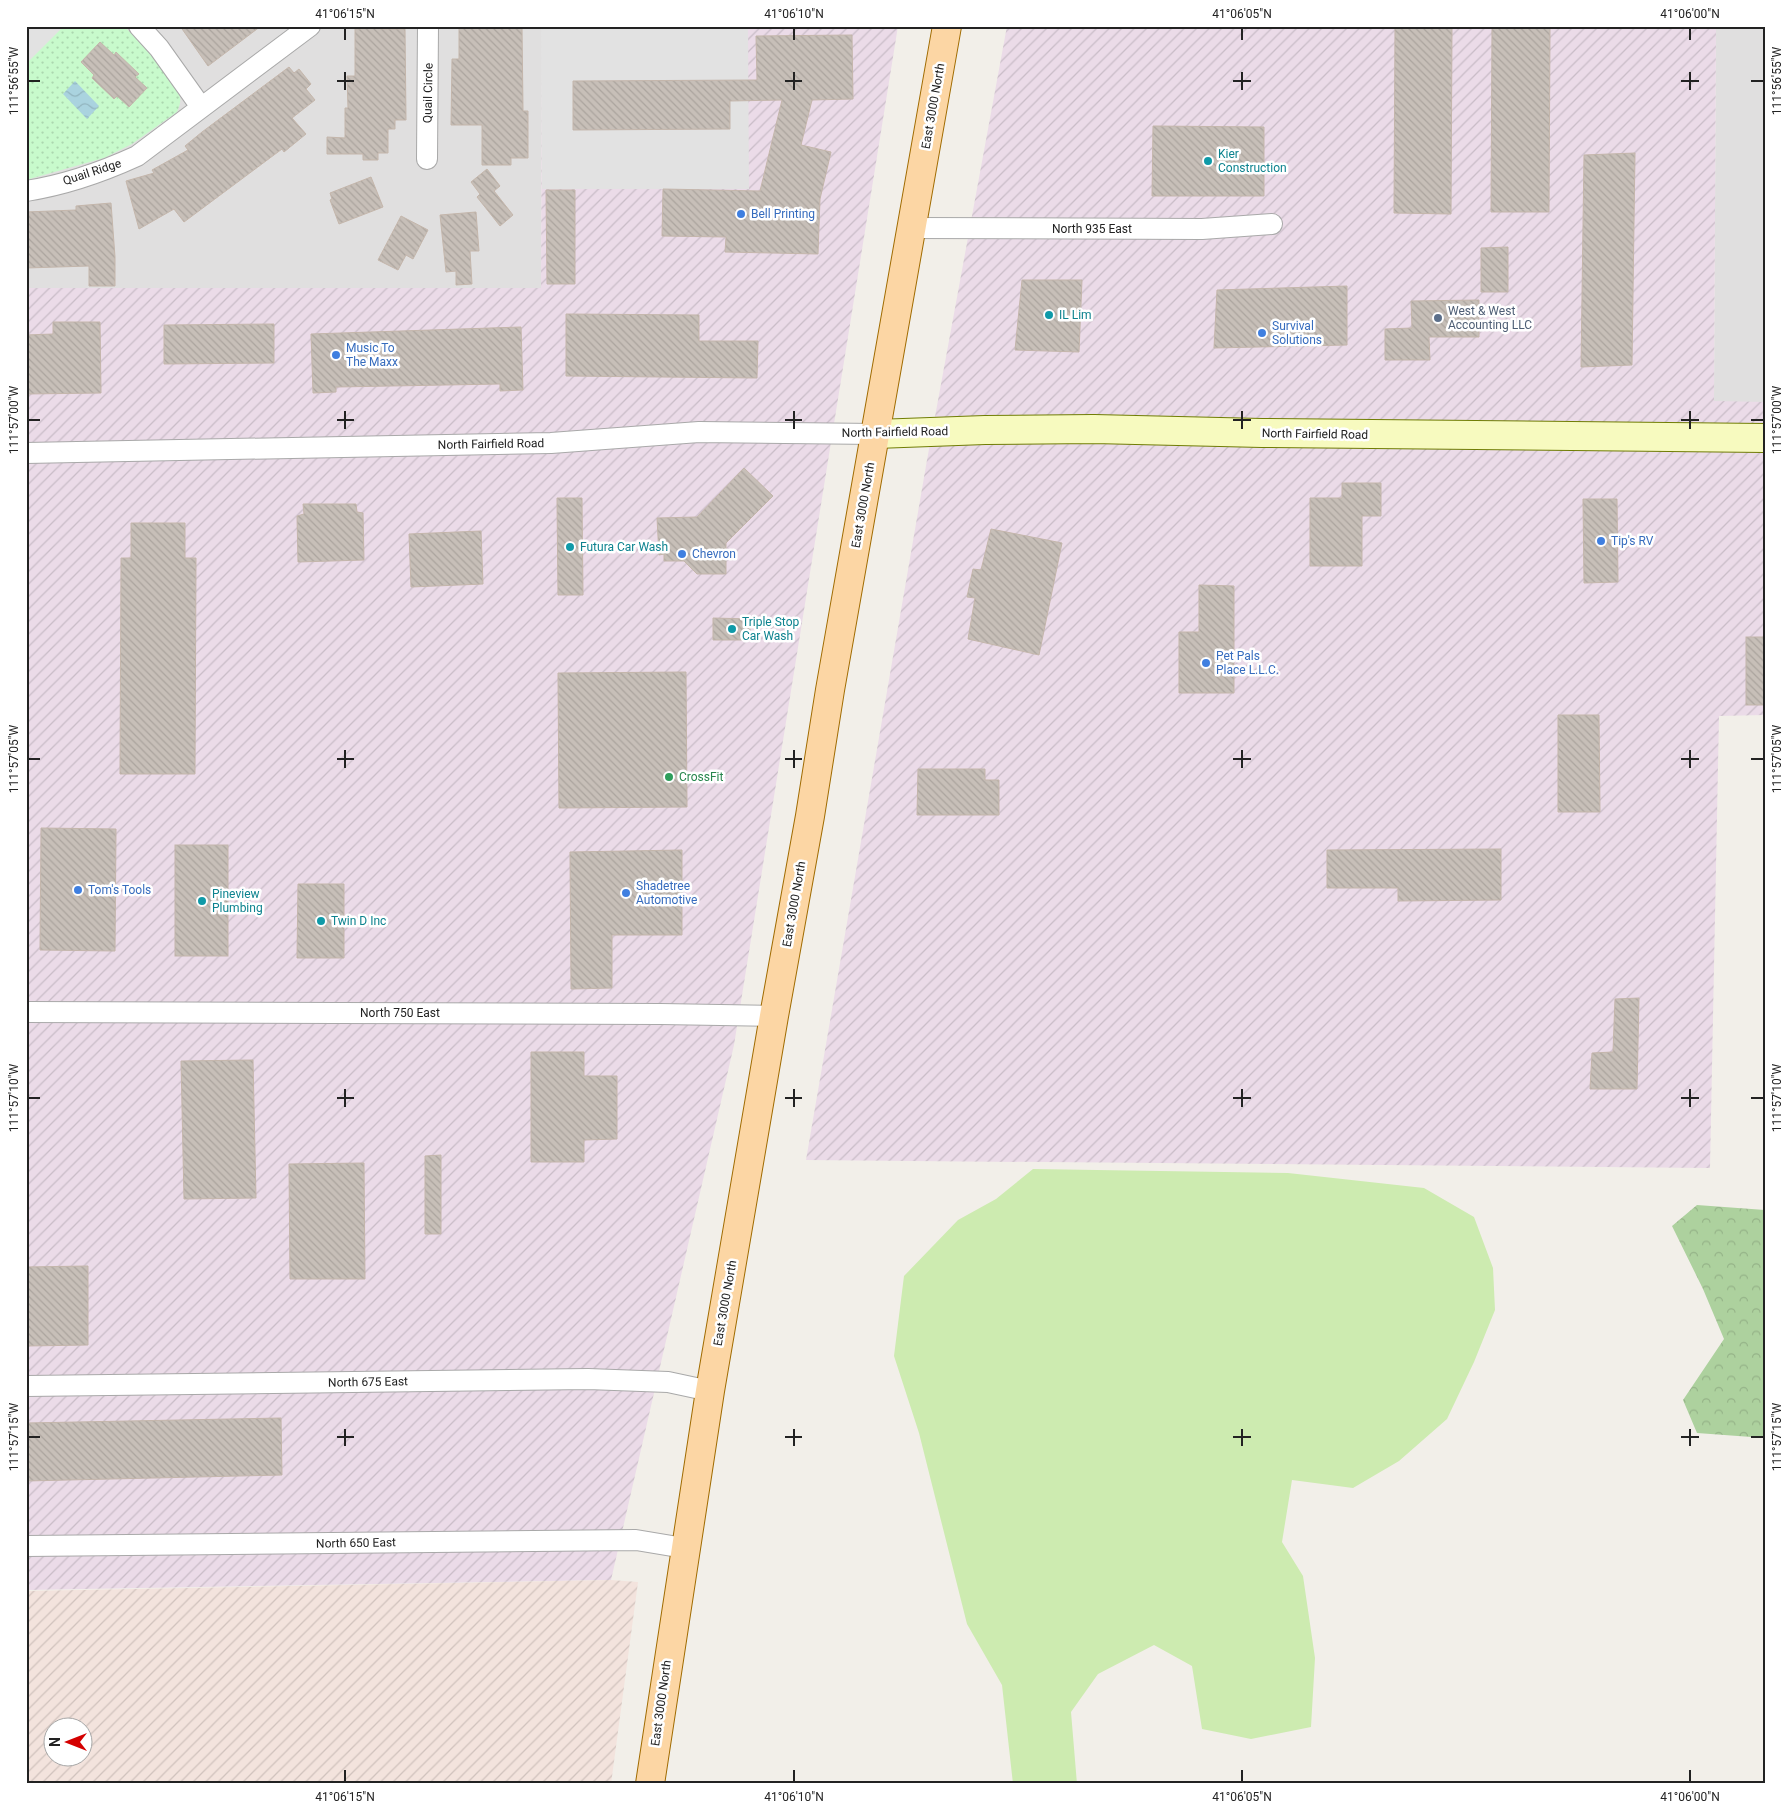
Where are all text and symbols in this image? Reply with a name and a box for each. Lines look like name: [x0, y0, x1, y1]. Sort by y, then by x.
text: 41°06'15"N: [315, 7, 375, 21]
text: 41°06'10"N: [764, 7, 824, 21]
text: 41°06'05"N: [1212, 7, 1272, 21]
text: 41°06'00"N: [1660, 7, 1720, 21]
text: 111°56'55"W: [7, 47, 21, 115]
text: 111°56'55"W: [1770, 47, 1784, 115]
street label: East 3000 North: [919, 62, 947, 150]
street label: Quail Circle: [420, 63, 436, 123]
place label: Kier Construction: [1218, 147, 1287, 175]
marker: Kier Construction: [1202, 155, 1214, 167]
street label: Quail Ridge: [61, 156, 123, 188]
place label: Bell Printing: [751, 207, 815, 221]
marker: Bell Printing: [735, 208, 747, 220]
street label: North 935 East: [1052, 222, 1132, 236]
place label: West & West Accounting LLC: [1448, 304, 1532, 332]
place label: IL Lim: [1059, 308, 1092, 322]
marker: IL Lim: [1043, 309, 1055, 321]
marker: West & West Accounting LLC: [1432, 312, 1444, 324]
place label: Survival Solutions: [1272, 319, 1322, 347]
marker: Survival Solutions: [1256, 327, 1268, 339]
place label: Music To The Maxx: [346, 341, 398, 369]
marker: Music To The Maxx: [330, 349, 342, 361]
text: 111°57'00"W: [7, 386, 21, 454]
text: 111°57'00"W: [1770, 386, 1784, 454]
street label: North Fairfield Road: [842, 424, 948, 440]
street label: North Fairfield Road: [1262, 426, 1368, 442]
street label: North Fairfield Road: [438, 436, 544, 452]
street label: East 3000 North: [849, 461, 877, 549]
place label: Tip's RV: [1611, 534, 1654, 548]
marker: Tip's RV: [1595, 535, 1607, 547]
place label: Futura Car Wash: [580, 540, 668, 554]
marker: Futura Car Wash: [564, 541, 576, 553]
place label: Chevron: [692, 547, 736, 561]
marker: Chevron: [676, 548, 688, 560]
place label: Triple Stop Car Wash: [742, 615, 799, 643]
marker: Triple Stop Car Wash: [726, 623, 738, 635]
place label: Pet Pals Place L.L.C.: [1216, 649, 1279, 677]
marker: Pet Pals Place L.L.C.: [1200, 657, 1212, 669]
text: 111°57'05"W: [7, 725, 21, 793]
text: 111°57'05"W: [1770, 725, 1784, 793]
place label: CrossFit: [679, 770, 724, 784]
marker: CrossFit: [663, 771, 675, 783]
street label: East 3000 North: [780, 860, 808, 948]
place label: Shadetree Automotive: [636, 879, 697, 907]
place label: Tom's Tools: [88, 883, 151, 897]
marker: Tom's Tools: [72, 884, 84, 896]
place label: Pineview Plumbing: [212, 887, 263, 915]
marker: Shadetree Automotive: [620, 887, 632, 899]
marker: Pineview Plumbing: [196, 895, 208, 907]
place label: Twin D Inc: [331, 914, 386, 928]
marker: Twin D Inc: [315, 915, 327, 927]
street label: North 750 East: [360, 1006, 440, 1020]
text: 111°57'10"W: [7, 1064, 21, 1132]
text: 111°57'10"W: [1770, 1064, 1784, 1132]
street label: East 3000 North: [711, 1259, 739, 1347]
street label: North 675 East: [328, 1374, 408, 1390]
text: 111°57'15"W: [7, 1403, 21, 1471]
text: 111°57'15"W: [1770, 1403, 1784, 1471]
street label: North 650 East: [316, 1535, 396, 1551]
street label: East 3000 North: [648, 1659, 674, 1747]
north arrow: [42, 1718, 92, 1768]
text: N: [47, 1737, 63, 1747]
text: 41°06'15"N: [315, 1790, 375, 1804]
text: 41°06'10"N: [764, 1790, 824, 1804]
text: 41°06'05"N: [1212, 1790, 1272, 1804]
text: 41°06'00"N: [1660, 1790, 1720, 1804]

